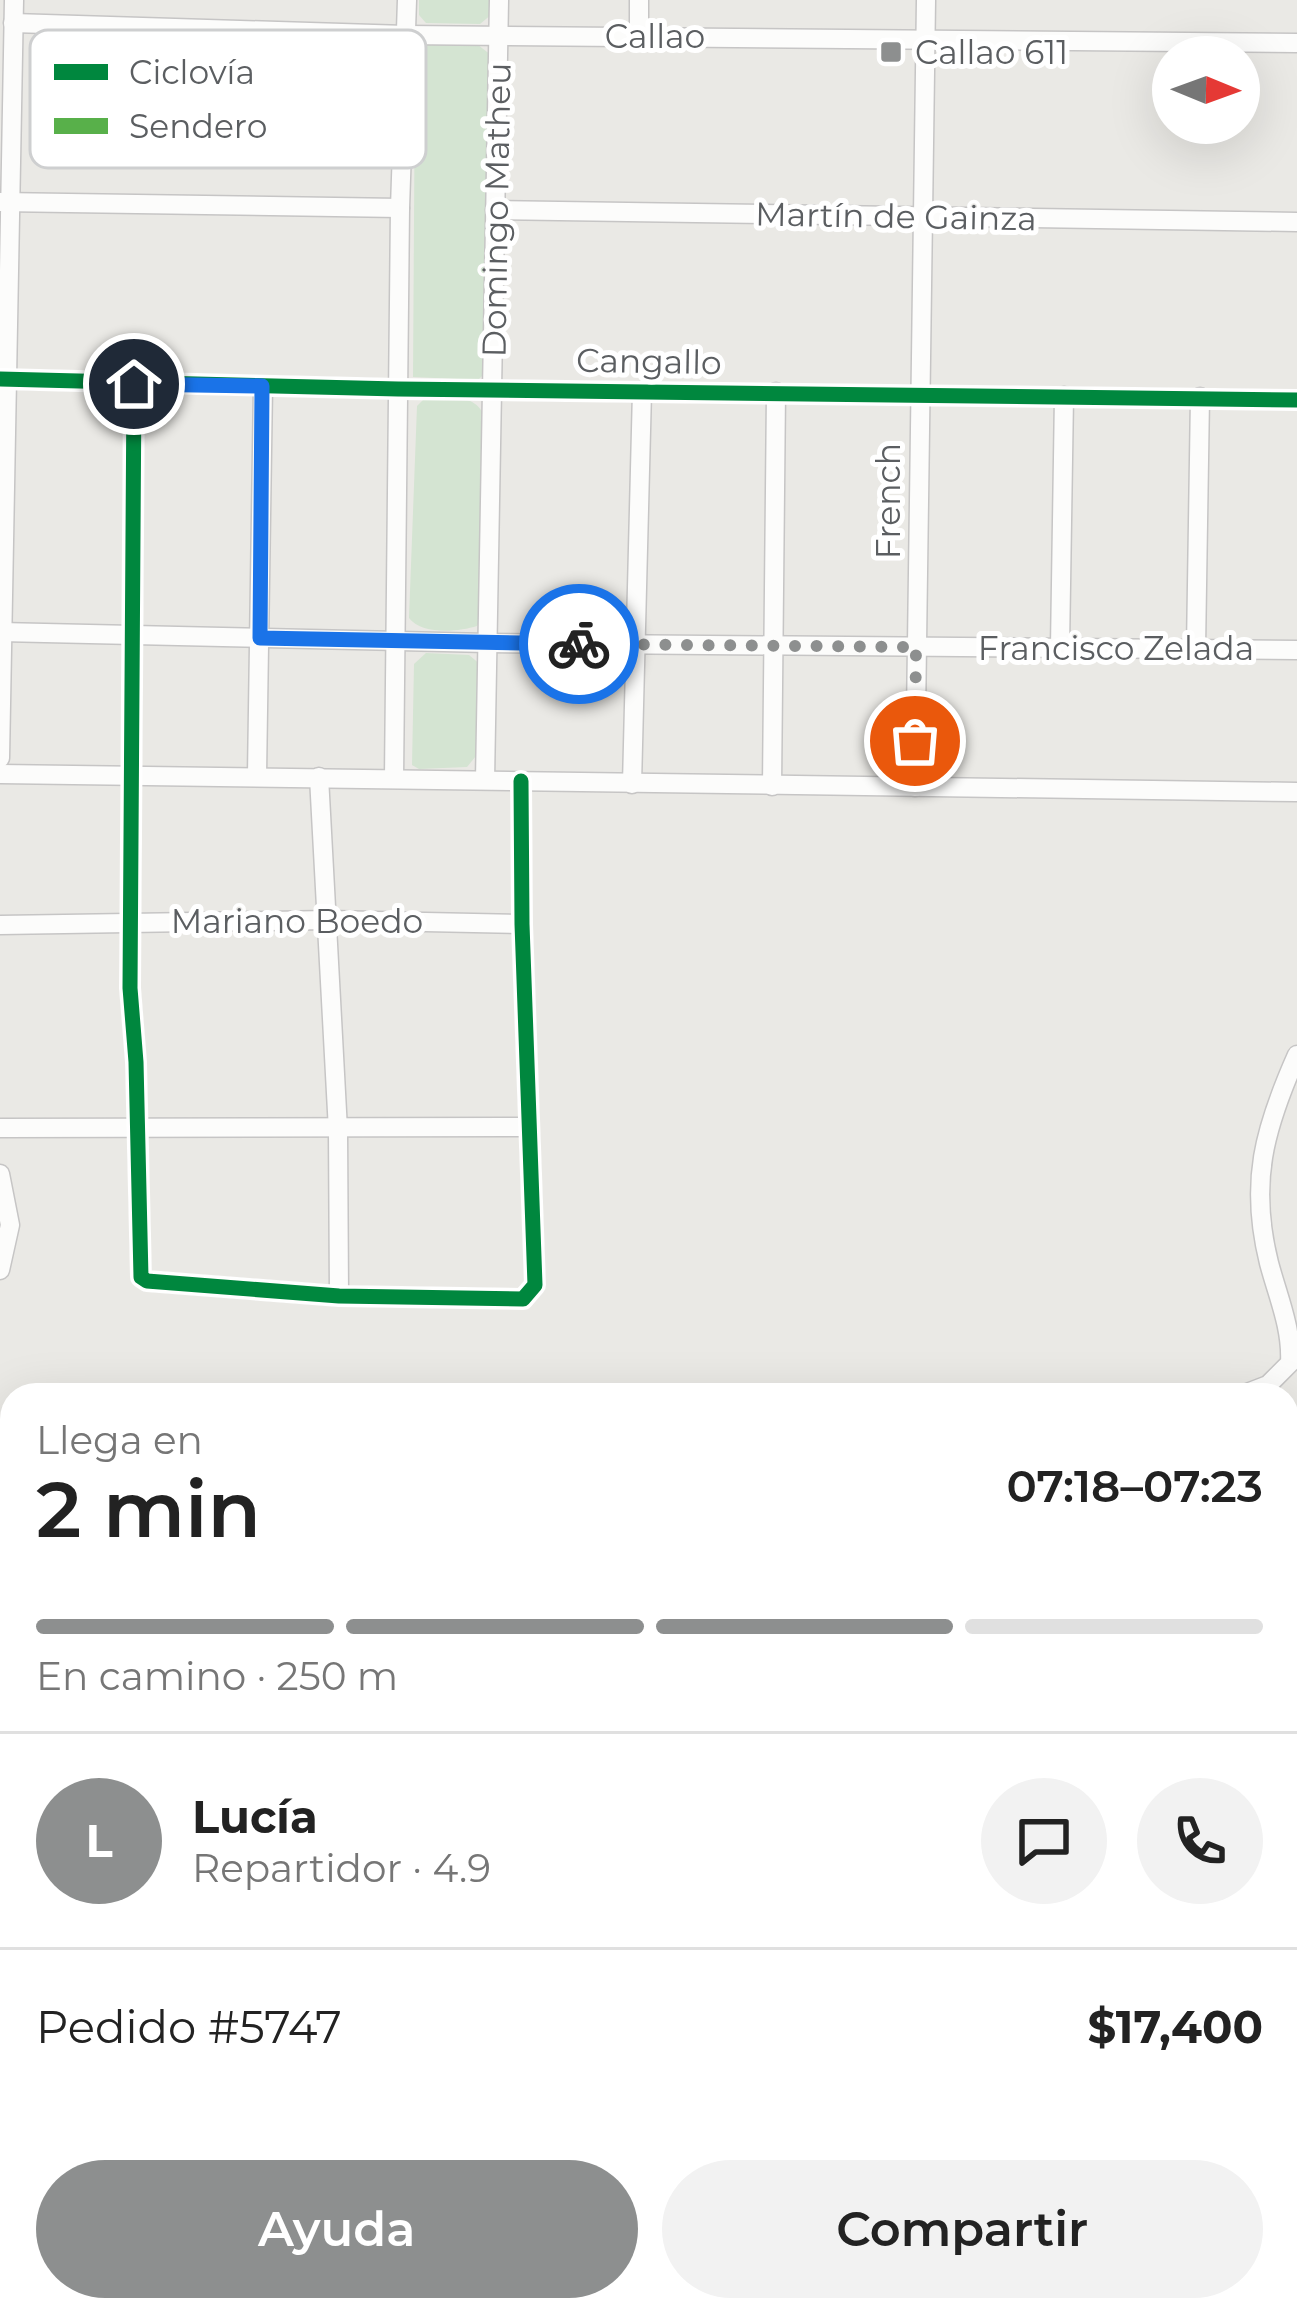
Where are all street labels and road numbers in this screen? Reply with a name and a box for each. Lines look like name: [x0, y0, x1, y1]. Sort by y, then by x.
street label: Callao: [605, 16, 705, 56]
street label: Domingo Matheu: [473, 62, 519, 358]
street label: Martín de Gainza: [755, 194, 1037, 238]
street label: Cangallo: [576, 340, 722, 382]
street label: French: [868, 443, 908, 559]
street label: Francisco Zelada: [978, 628, 1254, 668]
street label: Mariano Boedo: [171, 901, 423, 941]

